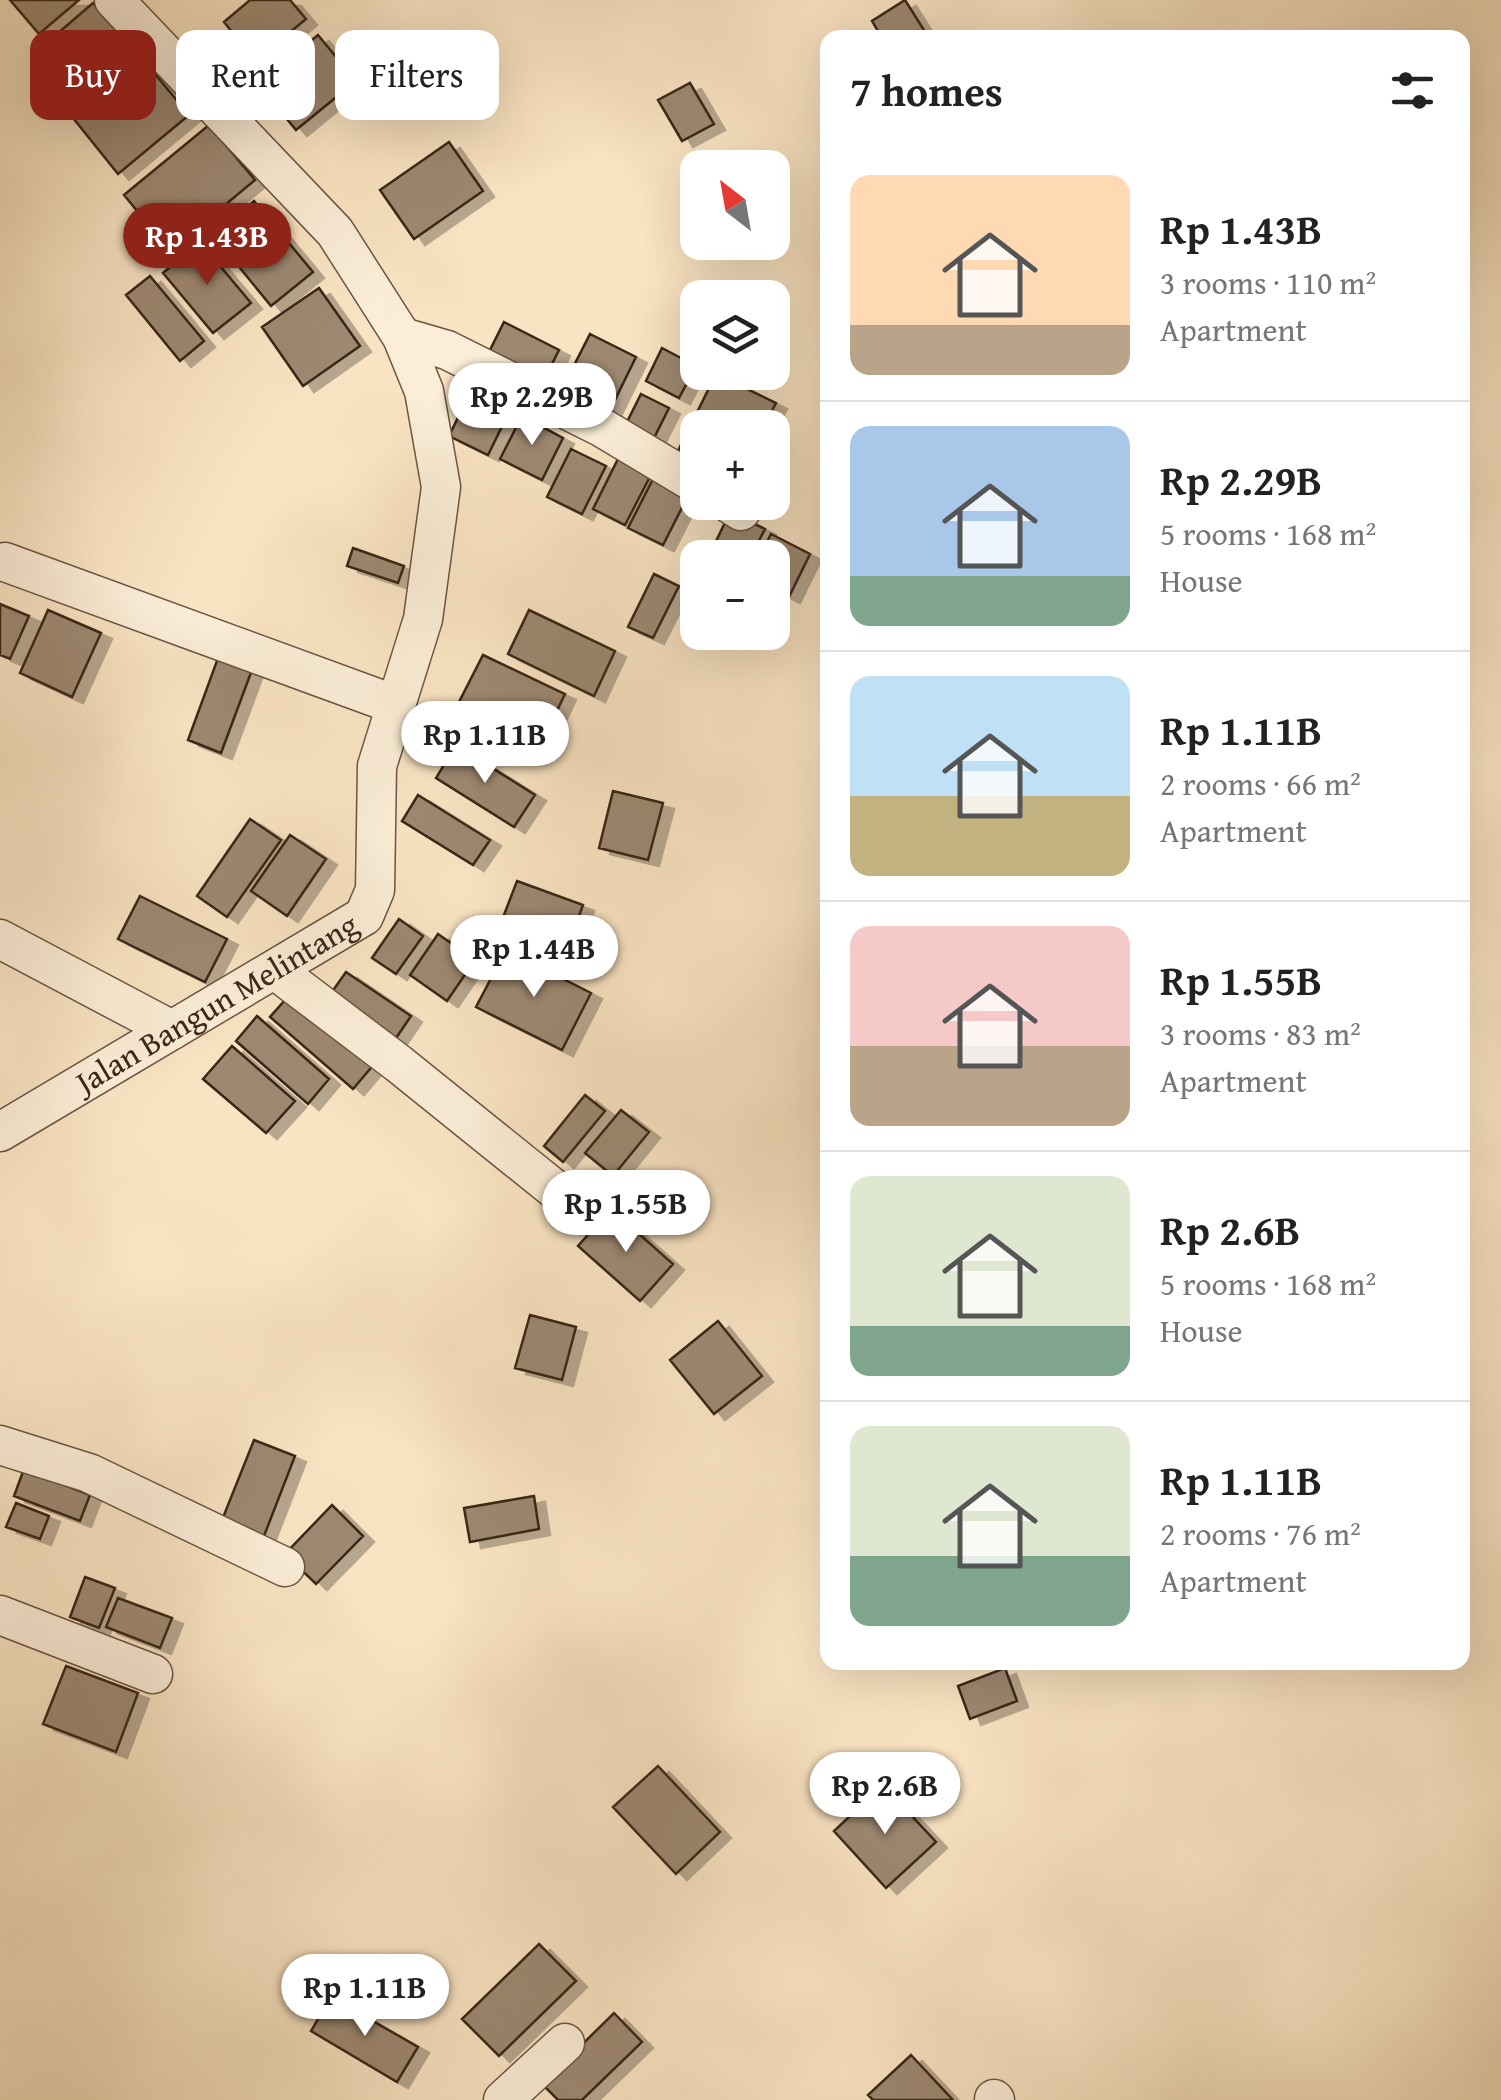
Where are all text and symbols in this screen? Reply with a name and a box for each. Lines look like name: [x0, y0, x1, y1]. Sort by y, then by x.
chip: Buy: [30, 30, 156, 120]
chip: Rent: [176, 30, 315, 120]
chip: Filters: [335, 30, 499, 120]
text: 7 homes: [850, 60, 1003, 121]
icon: filters: [1385, 63, 1440, 118]
north arrow: [680, 150, 790, 260]
map controls: [680, 150, 790, 650]
text: Rp 1.43B: [1160, 198, 1322, 259]
pin: Rp 1.43B: [104, 203, 310, 288]
text: Rp 1.43B: [145, 212, 269, 259]
icon: home: [930, 215, 1050, 335]
text: 3 rooms · 110 m²: [1160, 259, 1376, 306]
button: layers: [680, 280, 790, 390]
text: Apartment: [1160, 306, 1307, 353]
pin: Rp 2.29B: [429, 363, 635, 448]
text: Rp 2.29B: [470, 372, 594, 419]
button: +: [680, 410, 790, 520]
text: Rp 2.29B: [1160, 449, 1322, 510]
icon: home: [930, 466, 1050, 586]
text: 5 rooms · 168 m²: [1160, 510, 1376, 557]
button: −: [680, 540, 790, 650]
text: House: [1160, 557, 1243, 604]
text: Rp 1.11B: [1160, 699, 1322, 760]
pin: Rp 1.11B: [382, 701, 588, 786]
text: Rp 1.11B: [423, 710, 547, 757]
icon: home: [930, 716, 1050, 836]
text: 2 rooms · 66 m²: [1160, 760, 1361, 807]
text: Apartment: [1160, 807, 1307, 854]
street label: Jalan Bangun Melintang: [63, 901, 367, 1107]
pin: Rp 1.44B: [431, 915, 637, 1000]
text: Rp 1.44B: [472, 924, 596, 971]
text: Rp 1.55B: [1160, 949, 1322, 1010]
icon: home: [930, 966, 1050, 1086]
text: 3 rooms · 83 m²: [1160, 1010, 1361, 1057]
text: Apartment: [1160, 1057, 1307, 1104]
pin: Rp 1.55B: [523, 1170, 729, 1255]
text: Rp 1.55B: [564, 1179, 688, 1226]
text: Rp 2.6B: [1160, 1199, 1301, 1260]
icon: home: [930, 1216, 1050, 1336]
text: 5 rooms · 168 m²: [1160, 1260, 1376, 1307]
text: House: [1160, 1307, 1243, 1354]
text: Rp 1.11B: [1160, 1449, 1322, 1510]
icon: home: [930, 1466, 1050, 1586]
text: 2 rooms · 76 m²: [1160, 1510, 1361, 1557]
text: Apartment: [1160, 1557, 1307, 1604]
pin: Rp 2.6B: [793, 1752, 977, 1837]
text: Rp 2.6B: [831, 1761, 939, 1808]
pin: Rp 1.11B: [262, 1954, 468, 2039]
text: Rp 1.11B: [303, 1963, 427, 2010]

